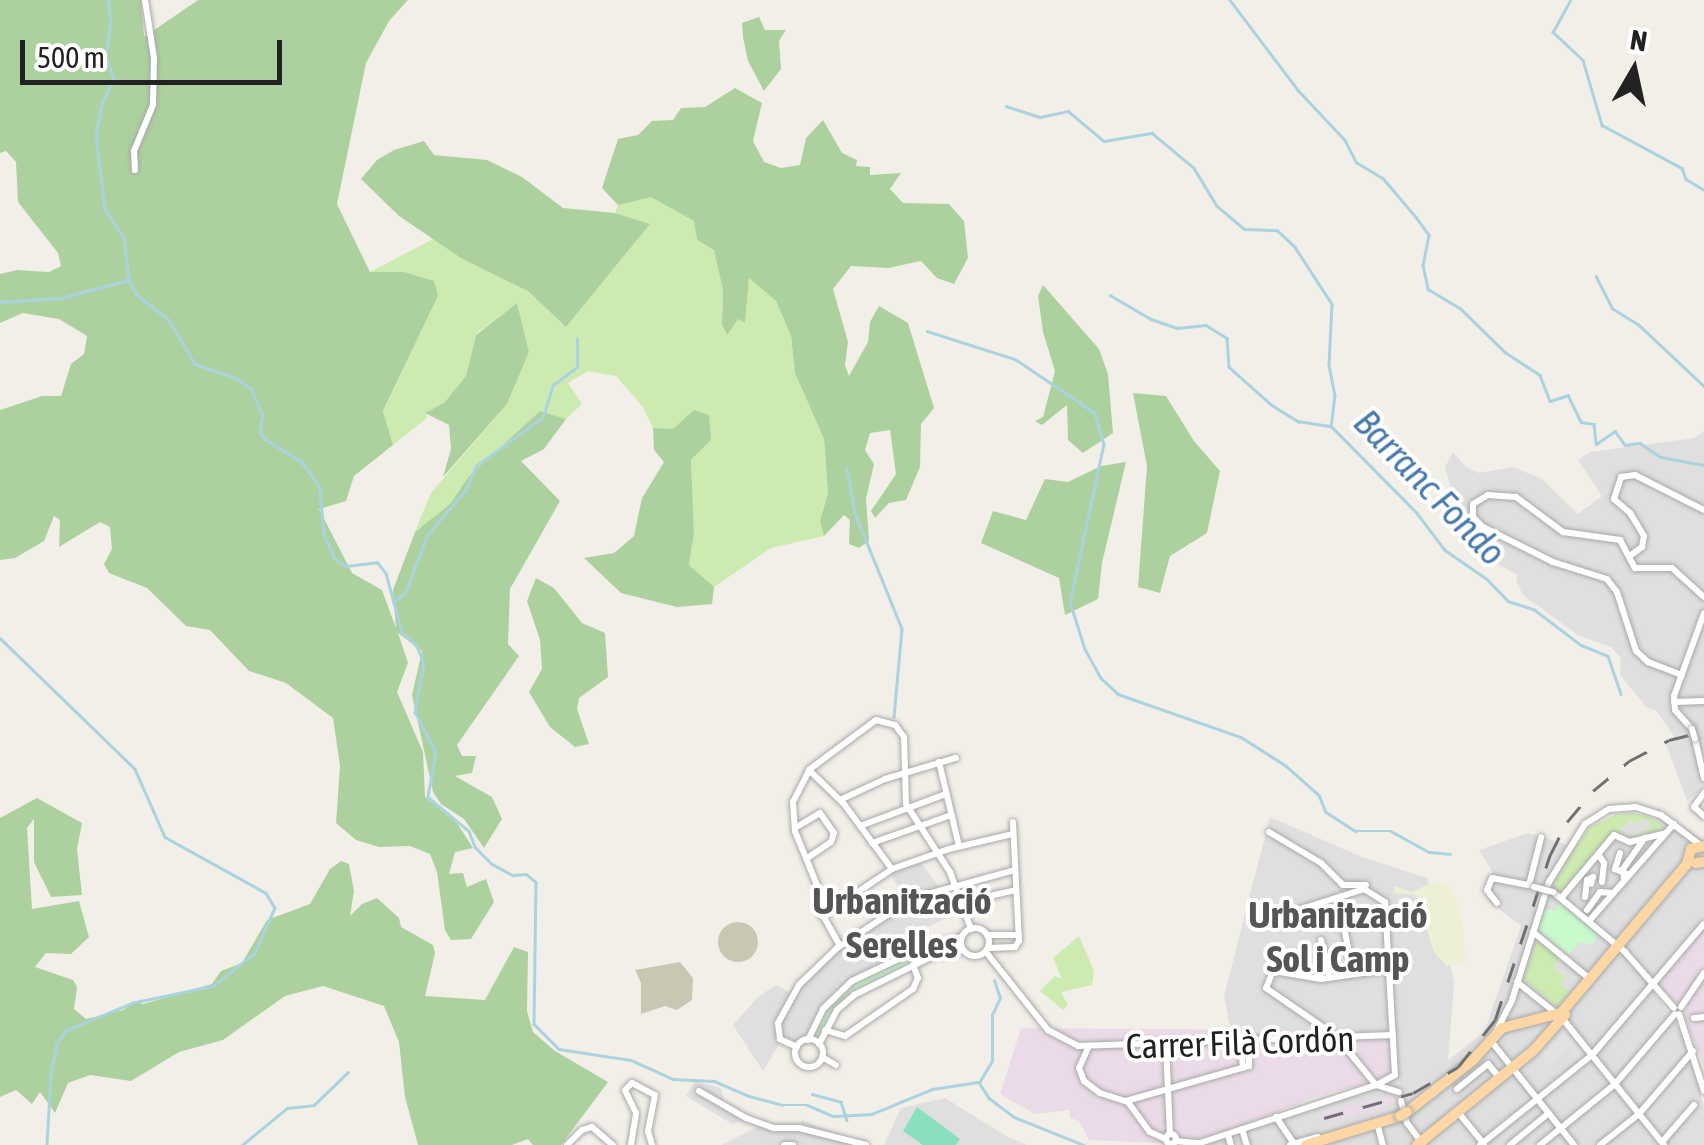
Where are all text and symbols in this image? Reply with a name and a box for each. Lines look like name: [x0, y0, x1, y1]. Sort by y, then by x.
scale bar: [25, 20, 288, 82]
north arrow: [1584, 20, 1684, 120]
text: N: [1628, 23, 1649, 57]
text: 500 m: [37, 40, 105, 74]
water label: Barranc Fondo: [1344, 400, 1516, 574]
district label: Urbanització Serelles: [812, 878, 992, 968]
district label: Urbanització Sol i Camp: [1248, 892, 1428, 982]
street label: Carrer Filà Cordón: [1125, 1017, 1355, 1067]

